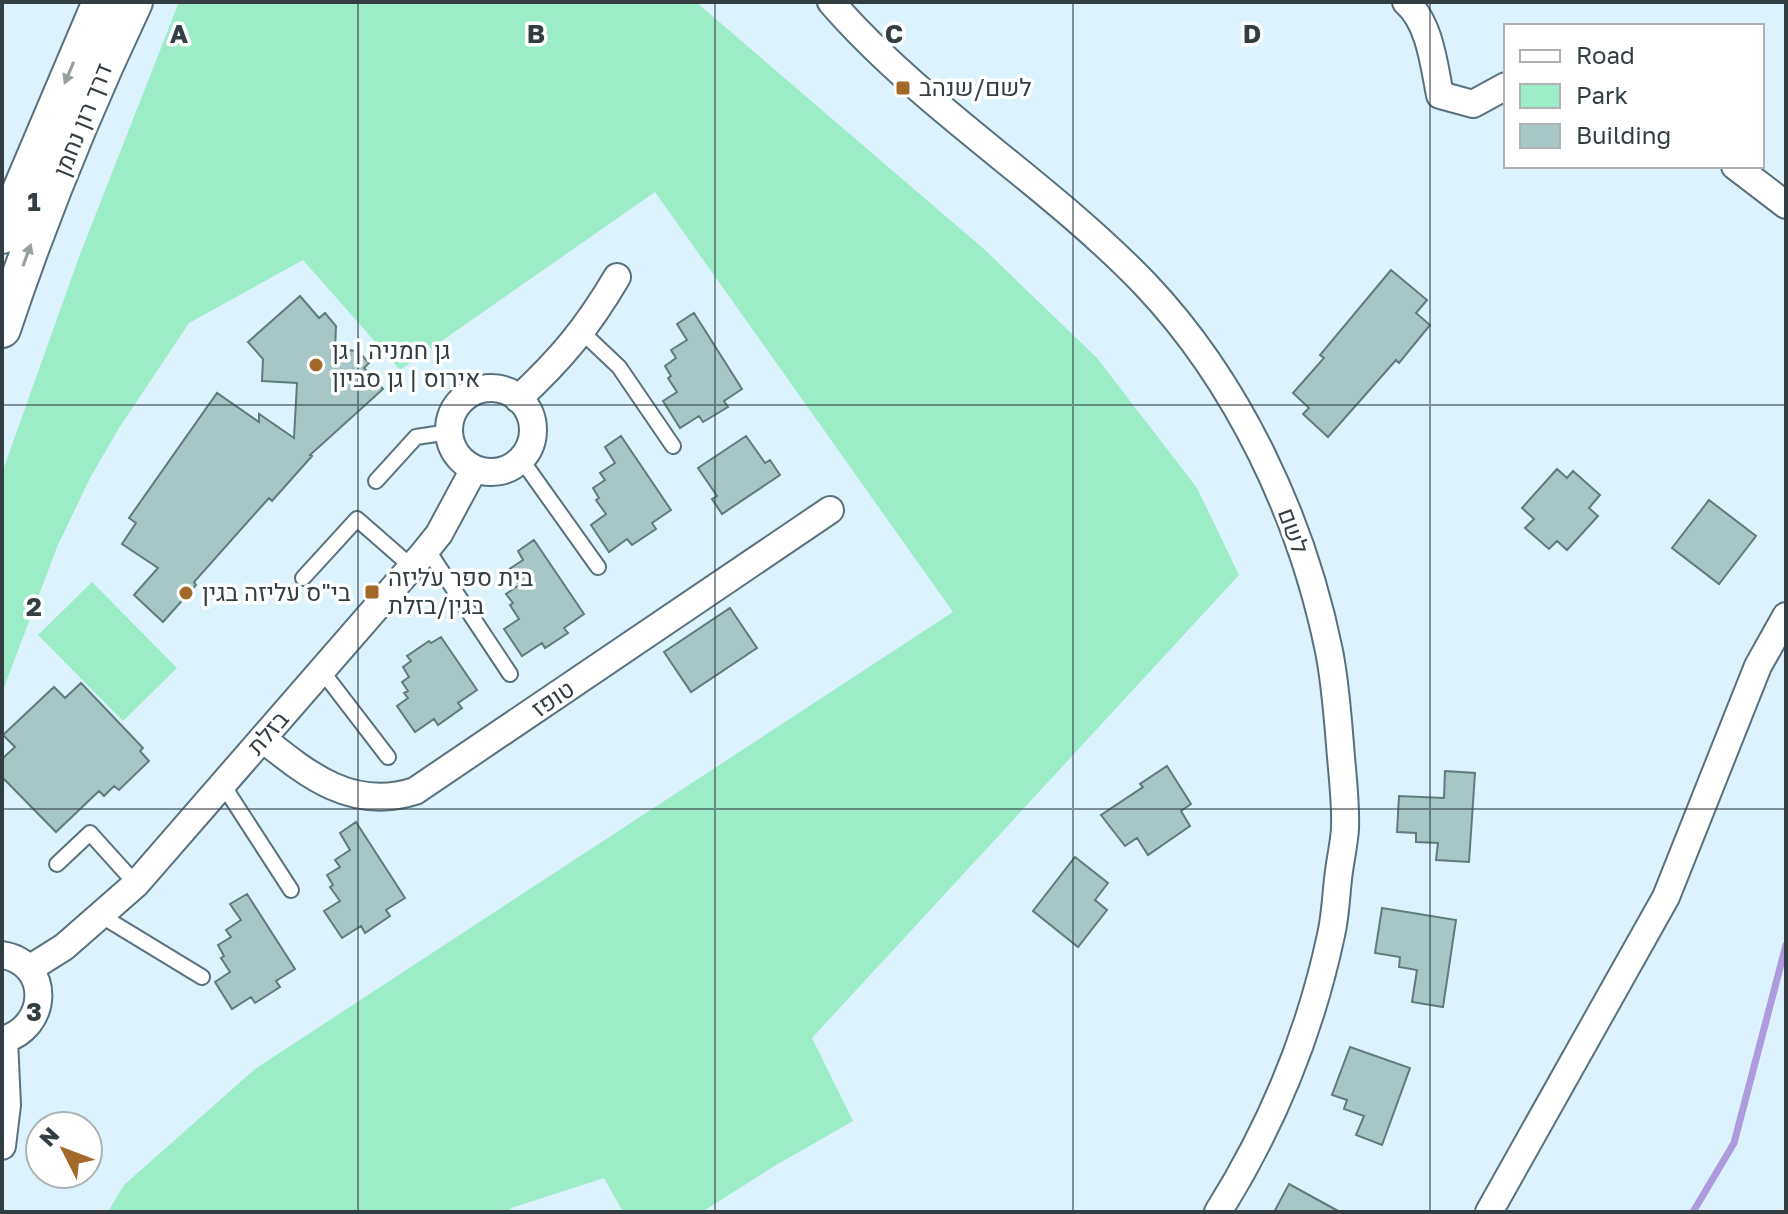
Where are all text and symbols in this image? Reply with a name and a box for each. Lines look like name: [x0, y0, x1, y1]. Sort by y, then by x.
text: A: [170, 18, 189, 49]
text: B: [527, 18, 545, 49]
text: C: [885, 18, 903, 49]
text: D: [1243, 18, 1261, 49]
legend: [1504, 24, 1764, 168]
text: Road: [1576, 40, 1635, 69]
street label: דרך רון נחמן: [46, 59, 117, 180]
one-way arrow: [63, 61, 76, 85]
place label: לשם/שנהב: [919, 72, 1032, 101]
marker: לשם/שנהב: [894, 79, 912, 97]
text: Park: [1576, 80, 1628, 109]
text: Building: [1576, 120, 1671, 149]
text: 1: [27, 186, 41, 217]
one-way arrow: [21, 243, 34, 267]
place label: גן חמניה | גן אירוס | גן סביון: [332, 335, 480, 392]
marker: גן חמניה | גן אירוס | גן סביון: [307, 356, 325, 374]
street label: לשם: [1273, 504, 1316, 557]
place label: בית ספר עליזה בגין/בזלת: [388, 562, 533, 619]
place label: בי"ס עליזה בגין: [202, 577, 351, 606]
marker: בית ספר עליזה בגין/בזלת: [363, 583, 381, 601]
marker: בי"ס עליזה בגין: [177, 584, 195, 602]
text: 2: [26, 591, 42, 622]
street label: טופז: [525, 673, 579, 722]
street label: בזלת: [240, 704, 294, 760]
text: 3: [26, 996, 42, 1027]
north arrow: [24, 1110, 104, 1190]
text: N: [33, 1121, 64, 1152]

